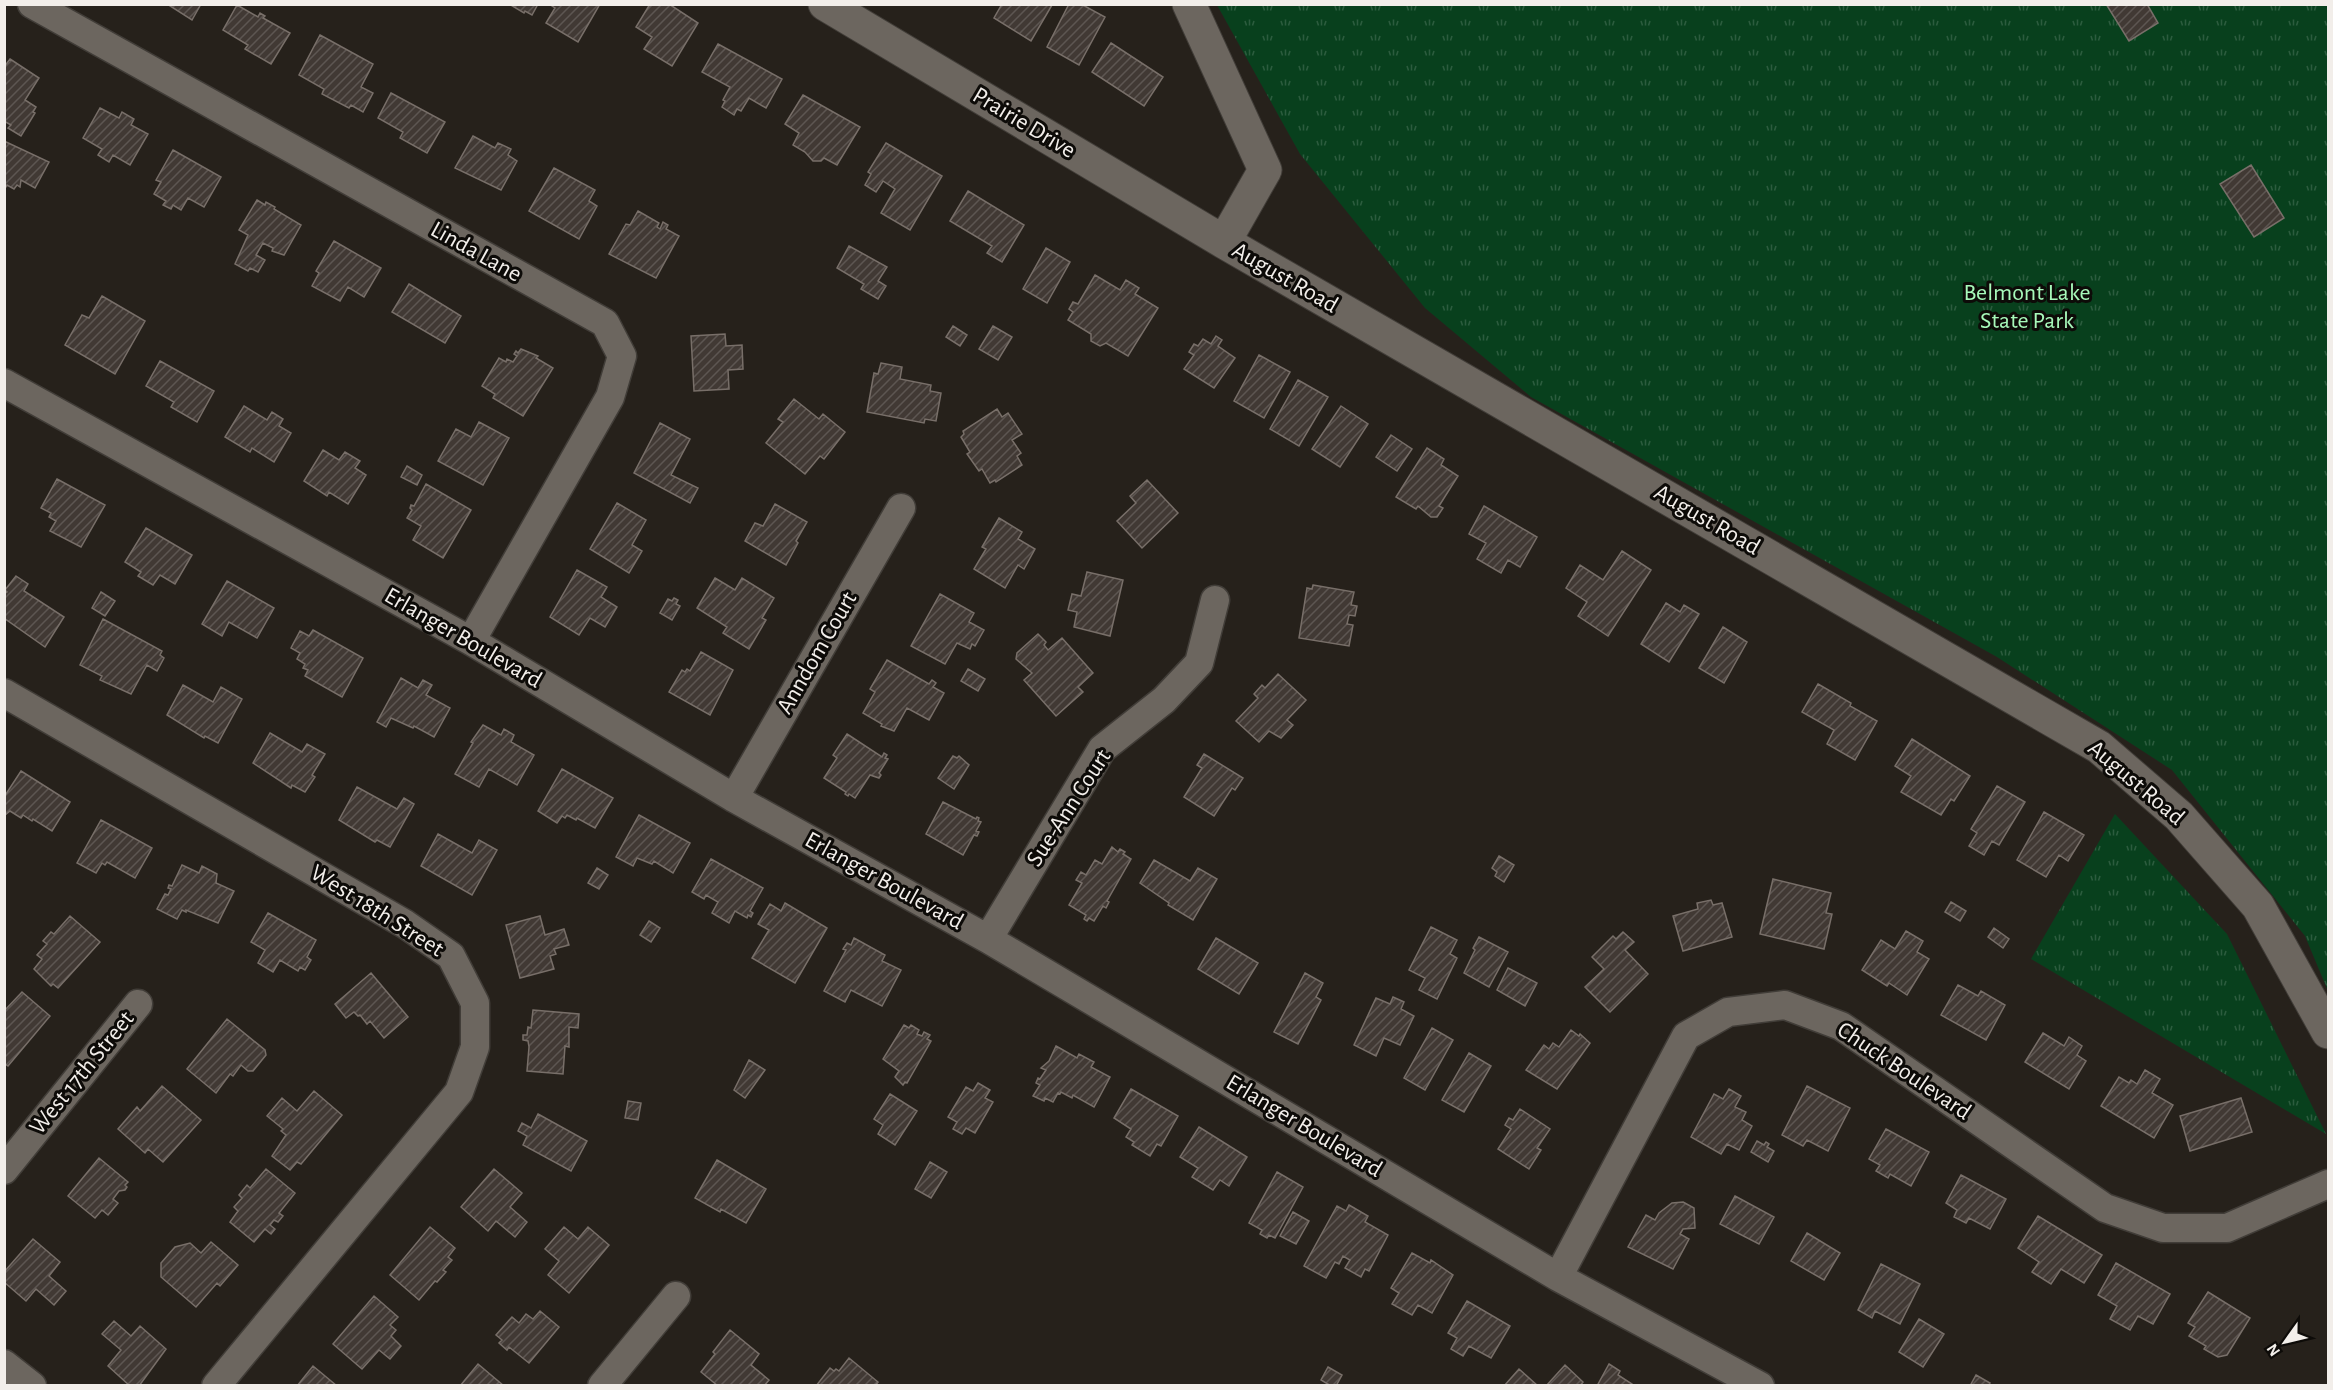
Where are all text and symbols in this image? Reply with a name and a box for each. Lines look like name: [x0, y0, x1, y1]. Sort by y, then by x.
street label: Prairie Drive: [969, 83, 1079, 163]
street label: Linda Lane: [426, 217, 526, 287]
street label: August Road: [1228, 238, 1342, 318]
park label: Belmont Lake State Park: [1963, 281, 2091, 333]
street label: August Road: [1650, 480, 1764, 560]
street label: Erlanger Boulevard: [380, 583, 546, 693]
street label: Anndom Court: [772, 588, 862, 718]
street label: August Road: [2083, 736, 2189, 830]
street label: Sue-Ann Court: [1022, 745, 1116, 871]
street label: Erlanger Boulevard: [801, 828, 967, 934]
street label: West 18th Street: [306, 861, 448, 962]
street label: West 17th Street: [25, 1007, 139, 1139]
street label: Chuck Boulevard: [1833, 1018, 1975, 1124]
street label: Erlanger Boulevard: [1222, 1070, 1386, 1182]
north arrow: [2255, 1312, 2315, 1372]
text: N: [2264, 1341, 2283, 1359]

